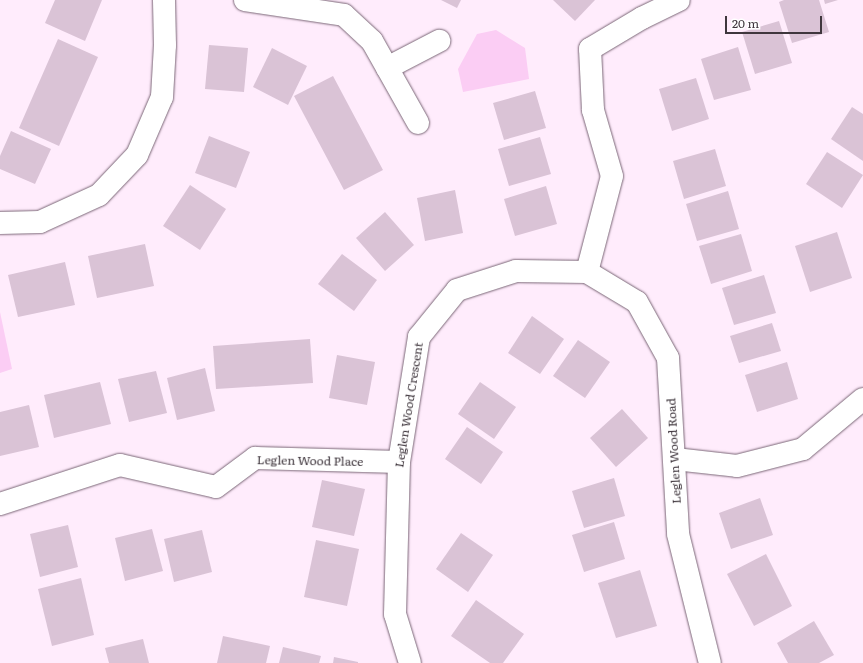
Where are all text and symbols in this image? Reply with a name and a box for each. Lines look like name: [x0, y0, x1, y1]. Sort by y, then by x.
scale bar: [727, 8, 824, 34]
text: 20 m: [732, 14, 759, 32]
street label: Leglen Wood Crescent: [392, 341, 426, 469]
street label: Leglen Wood Road: [664, 398, 684, 504]
street label: Leglen Wood Place: [257, 453, 363, 469]

